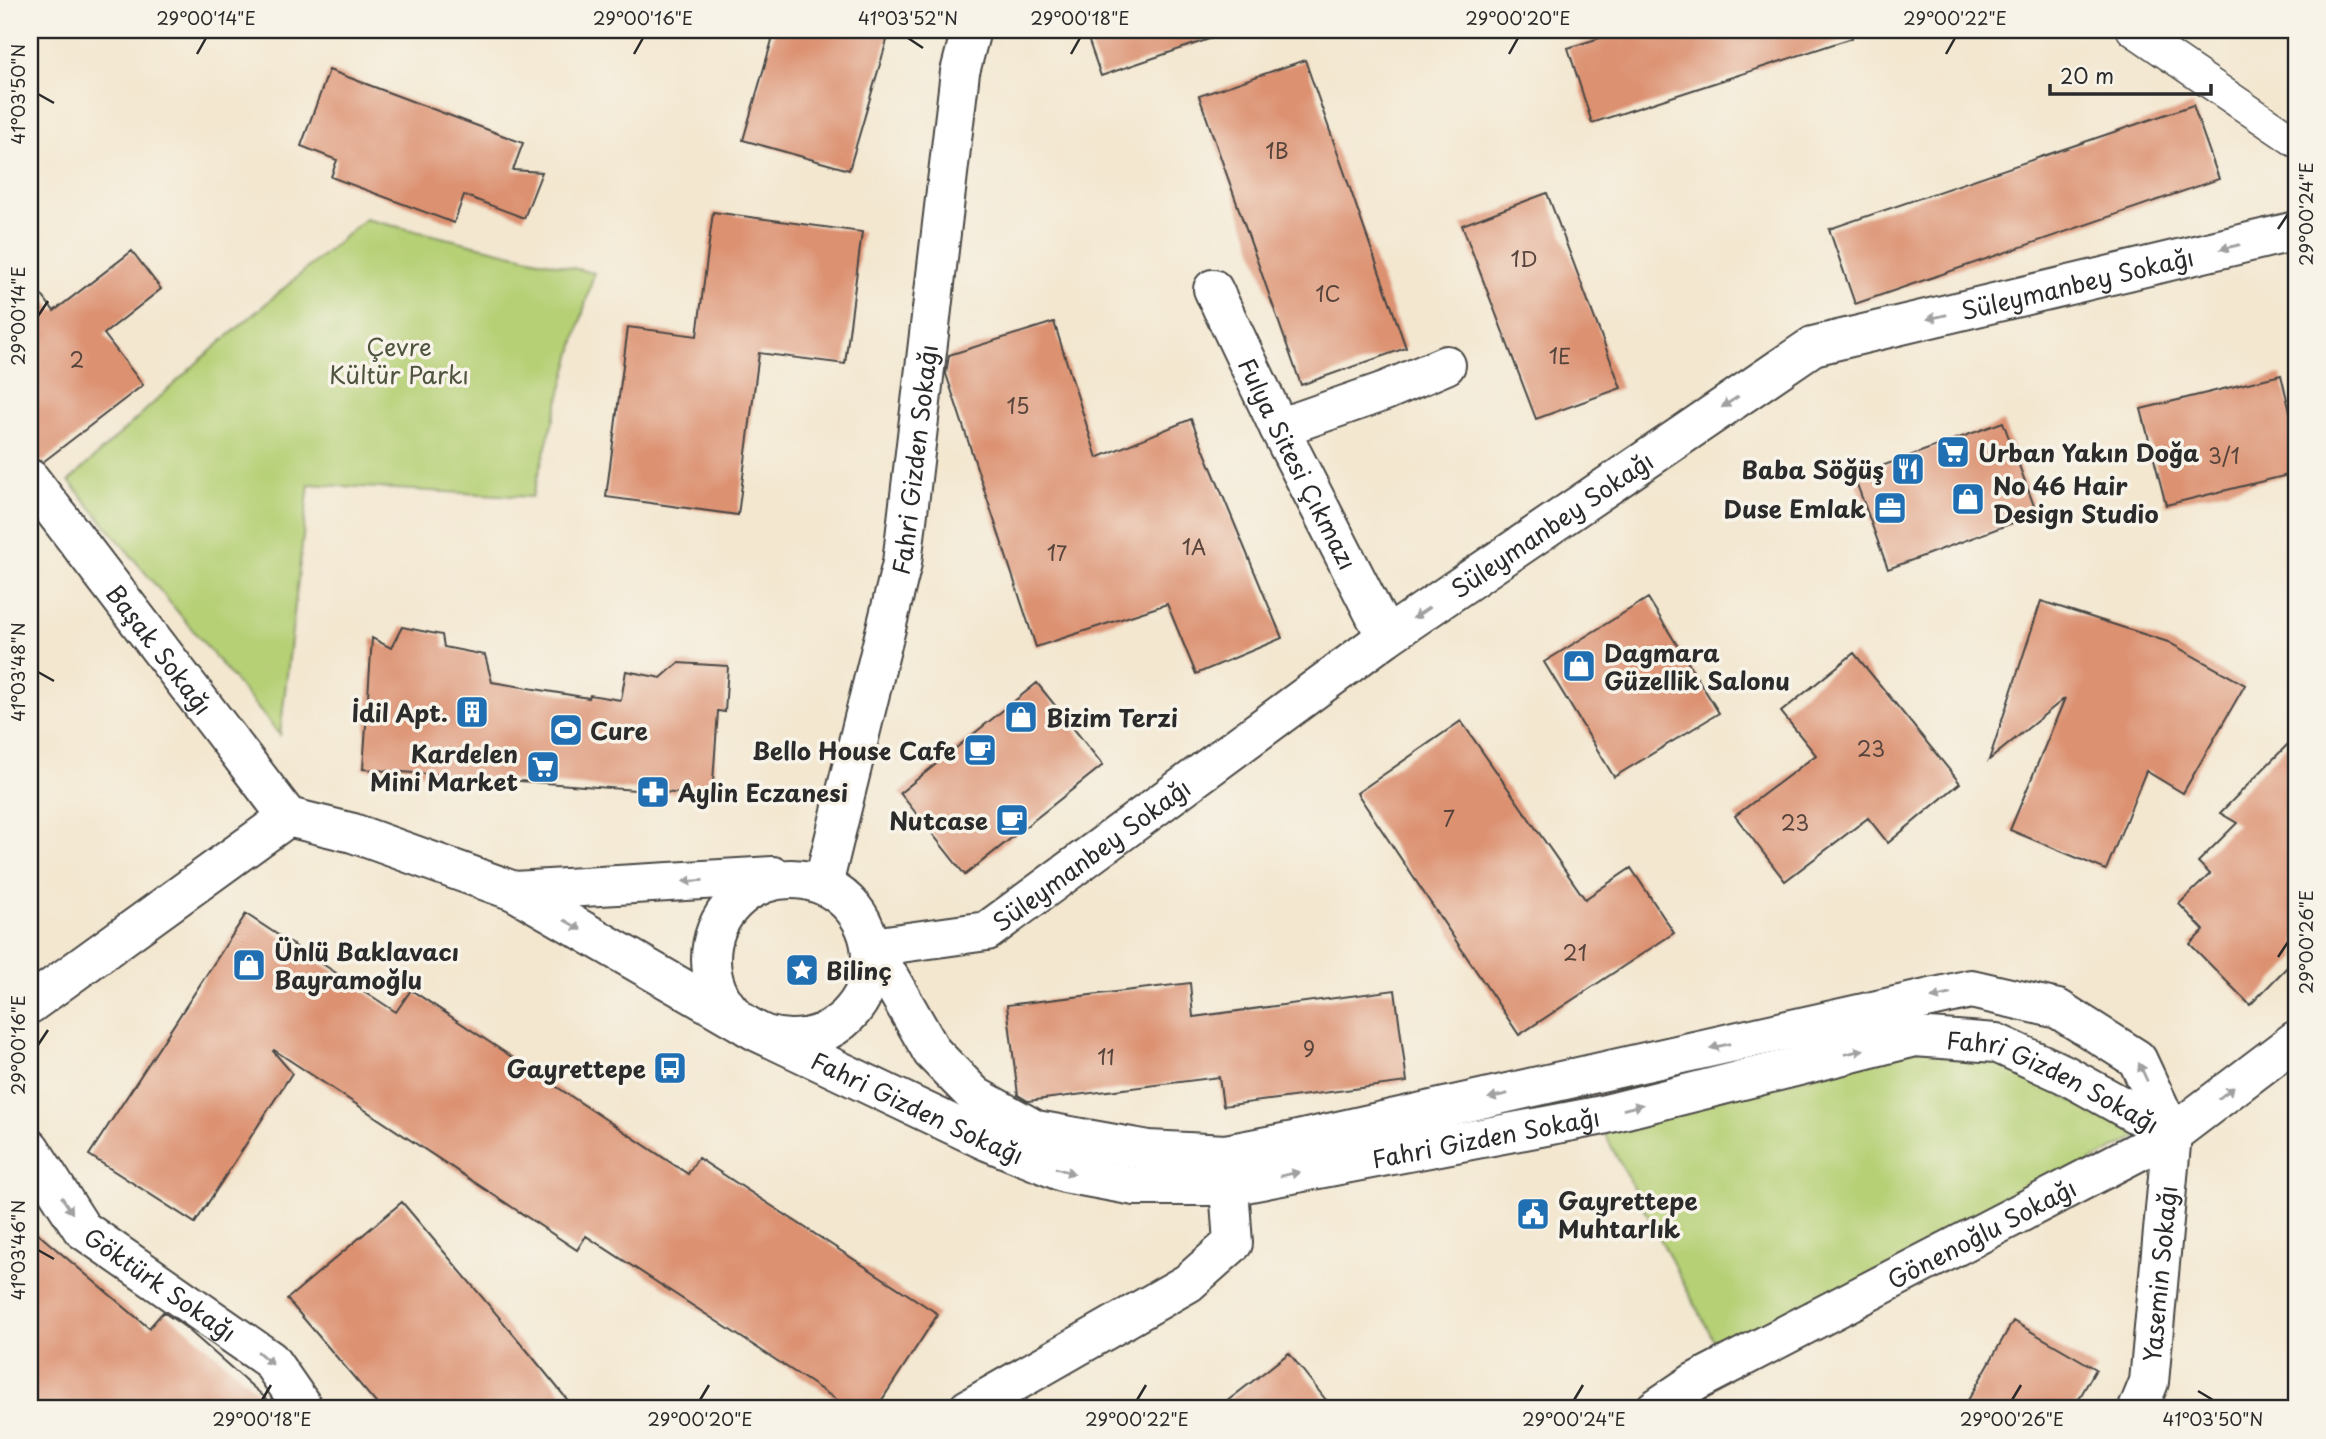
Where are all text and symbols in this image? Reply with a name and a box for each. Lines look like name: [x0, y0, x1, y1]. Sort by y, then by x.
text: 29°00'14"E: [156, 4, 256, 31]
text: 29°00'16"E: [593, 4, 693, 31]
text: 41°03'52"N: [858, 4, 958, 31]
text: 29°00'18"E: [1030, 4, 1130, 31]
text: 29°00'20"E: [1465, 4, 1571, 31]
text: 29°00'22"E: [1903, 4, 2007, 31]
text: 41°03'50"N: [4, 44, 31, 144]
scale bar: [2050, 52, 2210, 96]
text: 20 m: [2060, 59, 2114, 91]
house number: 1B: [1265, 134, 1289, 166]
text: 29°00'24"E: [2292, 162, 2319, 266]
street label: Süleymanbey Sokağı: [1957, 238, 2197, 328]
house number: 1D: [1510, 242, 1538, 274]
one-way arrow: [2219, 242, 2241, 253]
text: 29°00'14"E: [4, 266, 31, 366]
house number: 1C: [1315, 277, 1341, 309]
one-way arrow: [1926, 311, 1948, 322]
park label: Çevre Kültür Parkı: [329, 328, 469, 392]
house number: 1E: [1549, 339, 1571, 371]
street label: Fahri Gizden Sokağı: [882, 342, 946, 578]
house number: 2: [70, 343, 84, 375]
street label: Fulya Sitesi Çıkmazı: [1230, 351, 1366, 576]
house number: 15: [1007, 389, 1029, 421]
one-way arrow: [1721, 396, 1740, 409]
supermarket icon: Urban Yakın Doğa: [1934, 433, 1972, 471]
place label: Urban Yakın Doğa: [1978, 434, 2200, 470]
house number: 3/1: [2208, 439, 2240, 471]
street label: Süleymanbey Sokağı: [1443, 442, 1660, 606]
restaurant icon: Baba Söğüş: [1889, 450, 1927, 488]
place label: Baba Söğüş: [1741, 451, 1884, 487]
place label: No 46 Hair Design Studio: [1993, 467, 2159, 531]
shop icon: No 46 Hair Design Studio: [1949, 480, 1987, 518]
office icon: Duse Emlak: [1871, 489, 1909, 527]
place label: Duse Emlak: [1723, 490, 1866, 526]
house number: 1A: [1182, 530, 1206, 562]
house number: 17: [1047, 536, 1067, 568]
street label: Başak Sokağı: [98, 576, 221, 722]
one-way arrow: [1412, 606, 1430, 620]
text: 41°03'48"N: [4, 622, 31, 722]
place label: Dagmara Güzellik Salonu: [1604, 634, 1790, 698]
shop icon: Dagmara Güzellik Salonu: [1560, 647, 1598, 685]
building icon: İdil Apt.: [453, 693, 491, 731]
place label: İdil Apt.: [351, 694, 448, 730]
shop icon: Bizim Terzi: [1002, 698, 1040, 736]
place label: Bizim Terzi: [1046, 699, 1178, 735]
sports icon: Cure: [547, 711, 585, 749]
place label: Cure: [590, 712, 648, 748]
cafe icon: Bello House Cafe: [961, 731, 999, 769]
place label: Bello House Cafe: [752, 732, 956, 768]
house number: 23: [1857, 732, 1885, 764]
place label: Kardelen Mini Market: [370, 735, 518, 799]
supermarket icon: Kardelen Mini Market: [524, 748, 562, 786]
street label: Süleymanbey Sokağı: [984, 769, 1197, 940]
pharmacy icon: Aylin Eczanesi: [634, 773, 672, 811]
place label: Aylin Eczanesi: [677, 774, 848, 810]
cafe icon: Nutcase: [993, 801, 1031, 839]
place label: Nutcase: [889, 802, 988, 838]
house number: 7: [1443, 802, 1455, 834]
house number: 23: [1781, 806, 1809, 838]
one-way arrow: [682, 876, 704, 887]
text: 29°00'26"E: [2292, 890, 2319, 994]
one-way arrow: [563, 919, 583, 931]
place label: Ünlü Baklavacı Bayramoğlu: [274, 933, 459, 997]
house number: 21: [1563, 936, 1587, 968]
shop icon: Ünlü Baklavacı Bayramoğlu: [230, 946, 268, 984]
place icon: Bilinç: [783, 951, 821, 989]
place label: Bilinç: [826, 952, 892, 988]
one-way arrow: [1930, 991, 1952, 1002]
text: 29°00'16"E: [4, 995, 31, 1095]
street label: Fahri Gizden Sokağı: [1945, 1021, 2166, 1142]
house number: 9: [1303, 1032, 1315, 1064]
house number: 11: [1097, 1040, 1115, 1072]
one-way arrow: [1708, 1040, 1730, 1051]
street label: Fahri Gizden Sokağı: [805, 1042, 1029, 1172]
one-way arrow: [1843, 1046, 1865, 1057]
bus stop icon: Gayrettepe: [651, 1049, 689, 1087]
place label: Gayrettepe: [506, 1050, 646, 1086]
one-way arrow: [2137, 1062, 2149, 1082]
one-way arrow: [2217, 1086, 2235, 1100]
one-way arrow: [1486, 1090, 1508, 1101]
street label: Fahri Gizden Sokağı: [1369, 1098, 1603, 1177]
one-way arrow: [1622, 1101, 1644, 1112]
one-way arrow: [1055, 1167, 1076, 1177]
one-way arrow: [1279, 1169, 1301, 1180]
street label: Gönenoğlu Sokağı: [1881, 1169, 2082, 1297]
place label: Gayrettepe Muhtarlık: [1558, 1182, 1698, 1246]
street label: Yasemin Sokağı: [2133, 1184, 2185, 1363]
public building icon: Gayrettepe Muhtarlık: [1514, 1195, 1552, 1233]
one-way arrow: [60, 1196, 73, 1215]
text: 41°03'46"N: [4, 1200, 31, 1300]
street label: Göktürk Sokağı: [77, 1218, 244, 1350]
one-way arrow: [256, 1350, 274, 1366]
text: 29°00'18"E: [212, 1405, 312, 1432]
text: 29°00'20"E: [647, 1405, 753, 1432]
text: 29°00'22"E: [1085, 1405, 1189, 1432]
text: 29°00'24"E: [1522, 1405, 1626, 1432]
text: 29°00'26"E: [1960, 1405, 2064, 1432]
text: 41°03'50"N: [2163, 1405, 2263, 1432]

